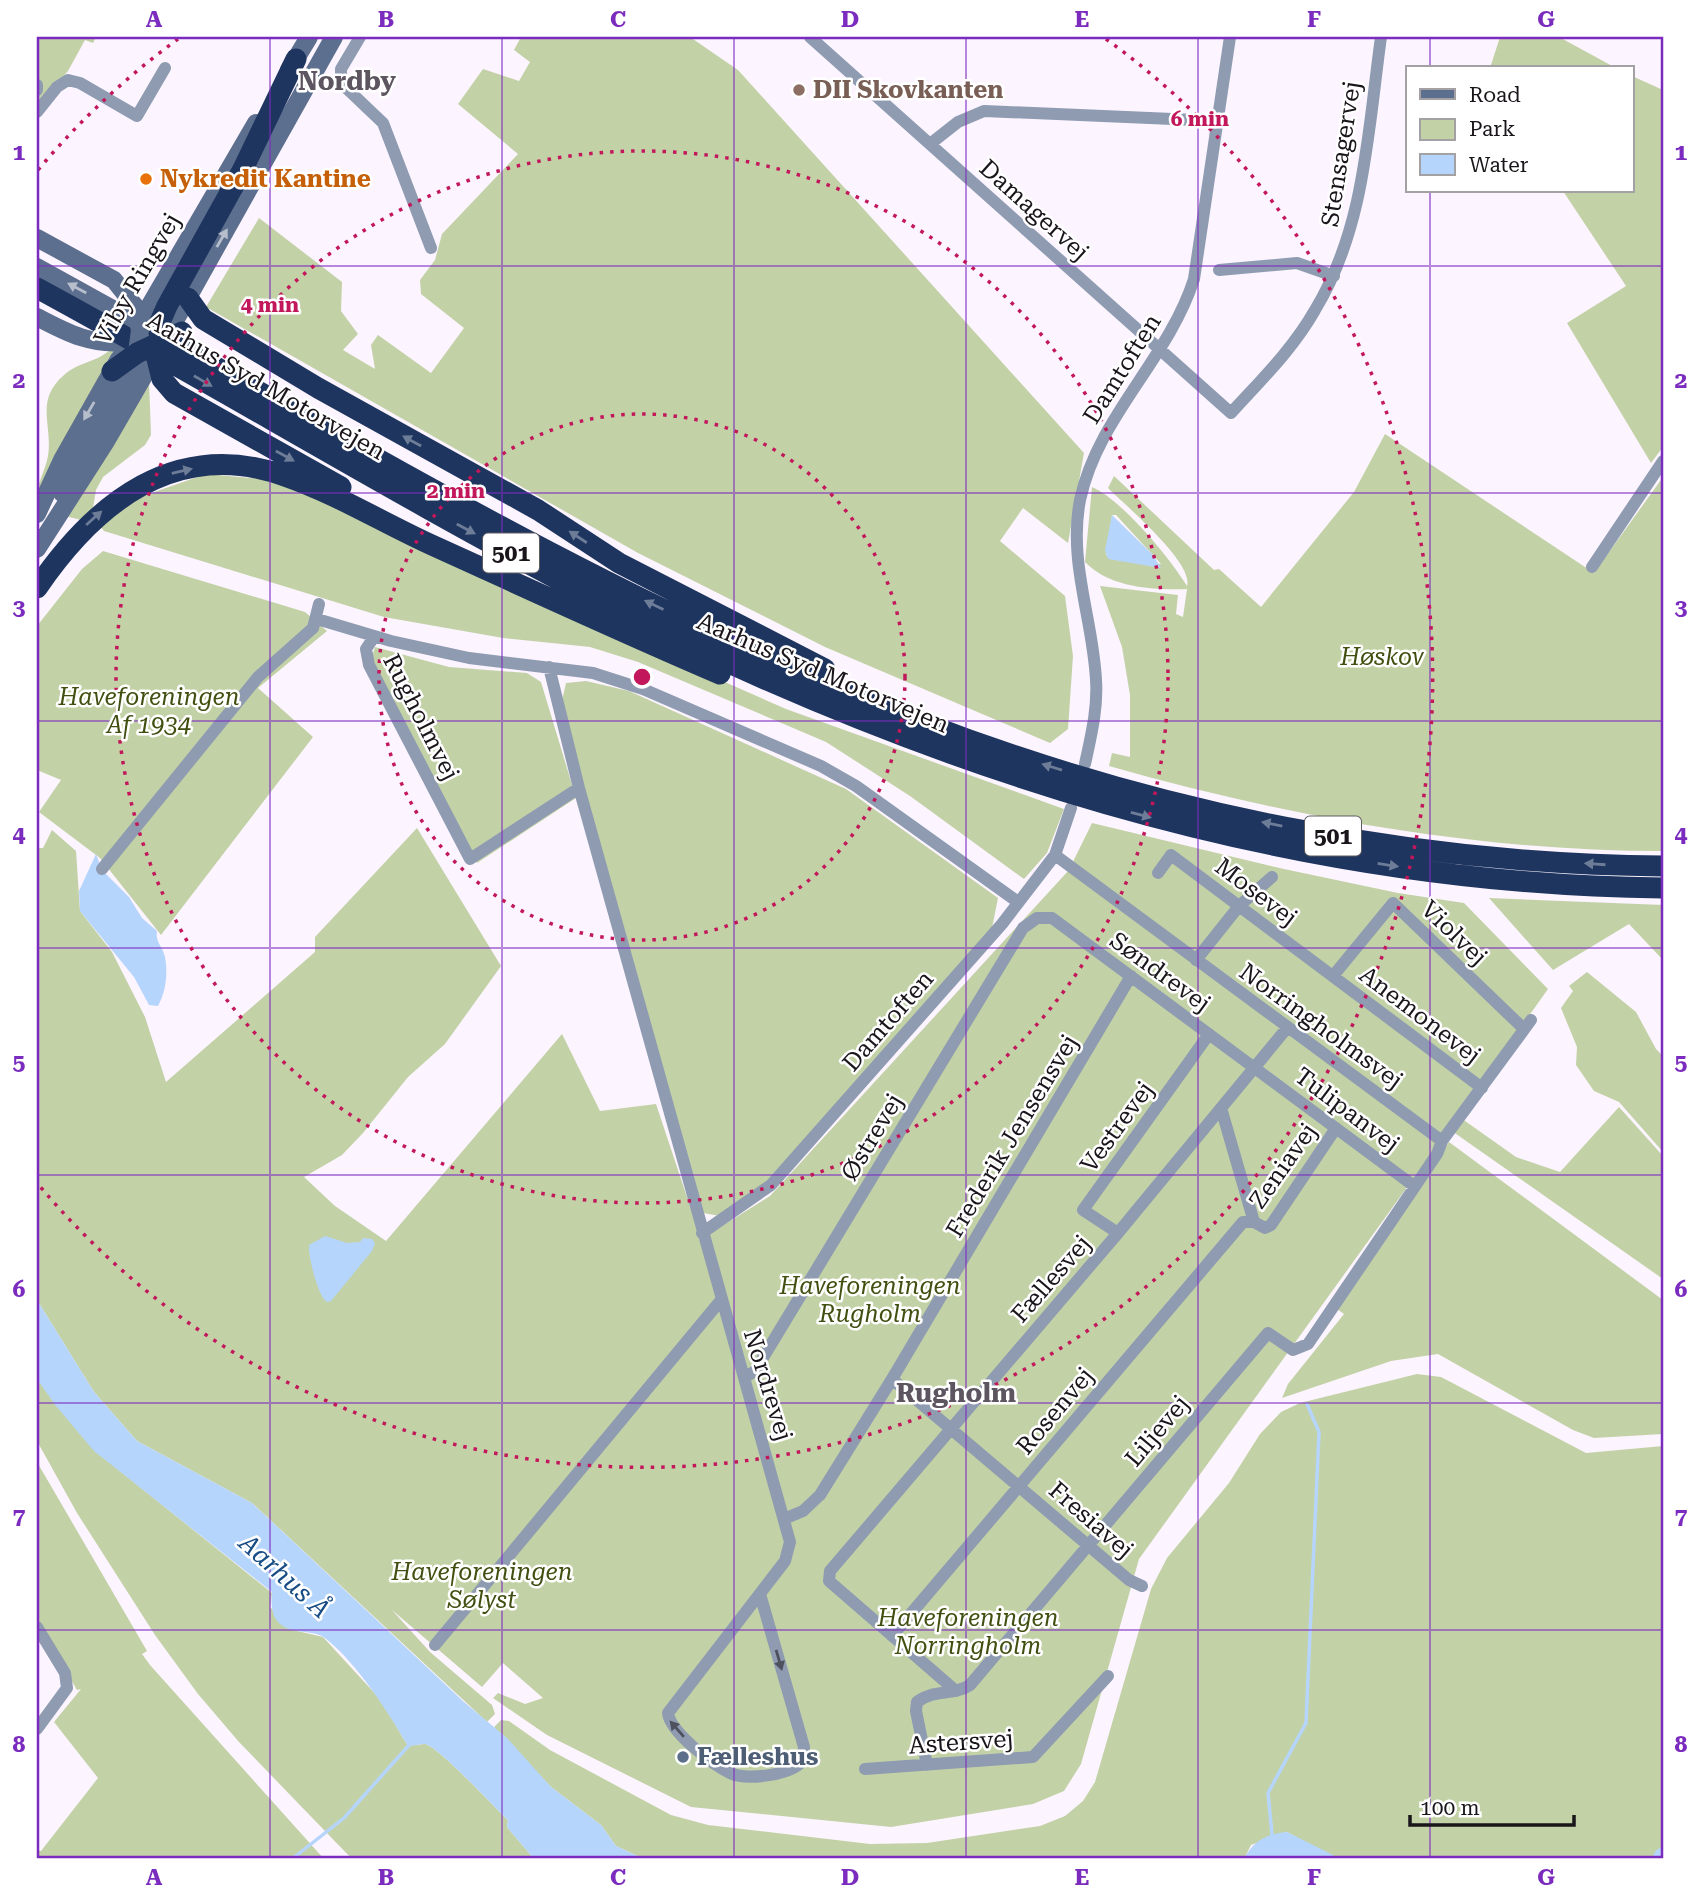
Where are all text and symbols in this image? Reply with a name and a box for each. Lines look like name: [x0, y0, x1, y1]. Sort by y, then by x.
text: A: [146, 6, 163, 33]
text: B: [378, 6, 394, 33]
text: C: [610, 6, 626, 33]
text: D: [841, 6, 859, 33]
text: E: [1075, 6, 1089, 33]
text: F: [1307, 6, 1321, 33]
text: G: [1537, 6, 1555, 33]
district label: Nordby: [298, 66, 396, 96]
legend: [1406, 66, 1634, 192]
place label: DII Skovkanten: [813, 76, 1003, 104]
street label: Stensagervej: [1316, 79, 1366, 229]
marker: DII Skovkanten: [791, 82, 807, 98]
text: Road: [1469, 83, 1521, 107]
text: 6 min: [1171, 107, 1229, 131]
text: Park: [1469, 117, 1515, 141]
text: 1: [13, 139, 26, 166]
text: 1: [1675, 139, 1688, 166]
text: Water: [1469, 153, 1529, 177]
street label: Damagervej: [974, 154, 1094, 266]
place label: Nykredit Kantine: [160, 165, 371, 193]
marker: Nykredit Kantine: [138, 171, 154, 187]
street label: Viby Ringvej: [88, 208, 186, 350]
one-way arrow: [216, 229, 228, 248]
one-way arrow: [67, 283, 87, 294]
text: 4 min: [241, 293, 299, 317]
street label: Aarhus Syd Motorvejen: [142, 306, 390, 466]
street label: Damtoften: [1077, 309, 1167, 429]
text: 2: [13, 367, 25, 394]
text: 2: [1675, 367, 1687, 394]
one-way arrow: [194, 375, 213, 387]
one-way arrow: [83, 401, 95, 421]
one-way arrow: [403, 435, 422, 447]
one-way arrow: [275, 450, 295, 462]
one-way arrow: [171, 465, 193, 476]
text: 2 min: [427, 479, 485, 503]
one-way arrow: [85, 510, 102, 526]
one-way arrow: [456, 523, 475, 535]
one-way arrow: [569, 530, 588, 543]
road number: 501: [483, 534, 539, 572]
text: 3: [13, 594, 26, 621]
text: 3: [1675, 594, 1688, 621]
one-way arrow: [644, 600, 664, 611]
street label: Aarhus Syd Motorvejen: [693, 607, 953, 739]
park label: Høskov: [1339, 643, 1425, 671]
street label: Rugholmvej: [377, 649, 465, 785]
centre of rings: [630, 665, 654, 689]
park label: Haveforeningen Af 1934: [57, 683, 240, 739]
one-way arrow: [1042, 762, 1063, 772]
one-way arrow: [1130, 810, 1152, 821]
road number: 501: [1305, 816, 1361, 856]
one-way arrow: [1261, 819, 1283, 830]
text: 4: [13, 821, 26, 848]
text: 4: [1675, 821, 1688, 848]
street label: Mosevej: [1210, 852, 1302, 932]
one-way arrow: [1584, 858, 1606, 869]
one-way arrow: [1377, 860, 1399, 871]
street label: Violvej: [1415, 895, 1493, 971]
street label: Søndrevej: [1104, 926, 1216, 1018]
street label: Norringholmsvej: [1234, 957, 1408, 1095]
street label: Anemonevej: [1354, 960, 1486, 1070]
street label: Damtoften: [837, 965, 939, 1077]
street label: Frederik Jensensvej: [940, 1030, 1084, 1242]
text: 5: [13, 1049, 26, 1076]
text: 5: [1675, 1049, 1688, 1076]
street label: Tulipanvej: [1289, 1062, 1405, 1158]
street label: Vestrevej: [1075, 1076, 1159, 1178]
street label: Østrevej: [835, 1089, 909, 1185]
street label: Zeniavej: [1244, 1118, 1322, 1214]
street label: Fællesvej: [1006, 1230, 1096, 1328]
park label: Haveforeningen Rugholm: [778, 1272, 961, 1328]
text: 6: [13, 1276, 26, 1303]
text: 6: [1675, 1276, 1688, 1303]
street label: Nordrevej: [738, 1326, 798, 1444]
street label: Rosenvej: [1011, 1362, 1099, 1460]
district label: Rugholm: [896, 1378, 1016, 1408]
street label: Liljevej: [1119, 1390, 1195, 1472]
street label: Fresiavej: [1043, 1476, 1139, 1564]
text: 7: [13, 1503, 26, 1530]
text: 7: [1675, 1503, 1688, 1530]
water label: Aarhus Å: [232, 1525, 338, 1624]
park label: Haveforeningen Sølyst: [390, 1558, 573, 1614]
park label: Haveforeningen Norringholm: [876, 1604, 1059, 1660]
one-way arrow: [774, 1650, 784, 1671]
one-way arrow: [669, 1720, 685, 1738]
street label: Astersvej: [908, 1724, 1014, 1760]
text: 8: [13, 1731, 26, 1758]
text: 8: [1675, 1731, 1688, 1758]
place label: Fælleshus: [697, 1743, 818, 1771]
marker: Fælleshus: [675, 1749, 691, 1765]
scale bar: [1410, 1784, 1574, 1828]
text: 100 m: [1420, 1796, 1480, 1820]
text: A: [146, 1864, 163, 1891]
text: B: [378, 1864, 394, 1891]
text: C: [610, 1864, 626, 1891]
text: D: [841, 1864, 859, 1891]
text: E: [1075, 1864, 1089, 1891]
text: F: [1307, 1864, 1321, 1891]
text: G: [1537, 1864, 1555, 1891]

